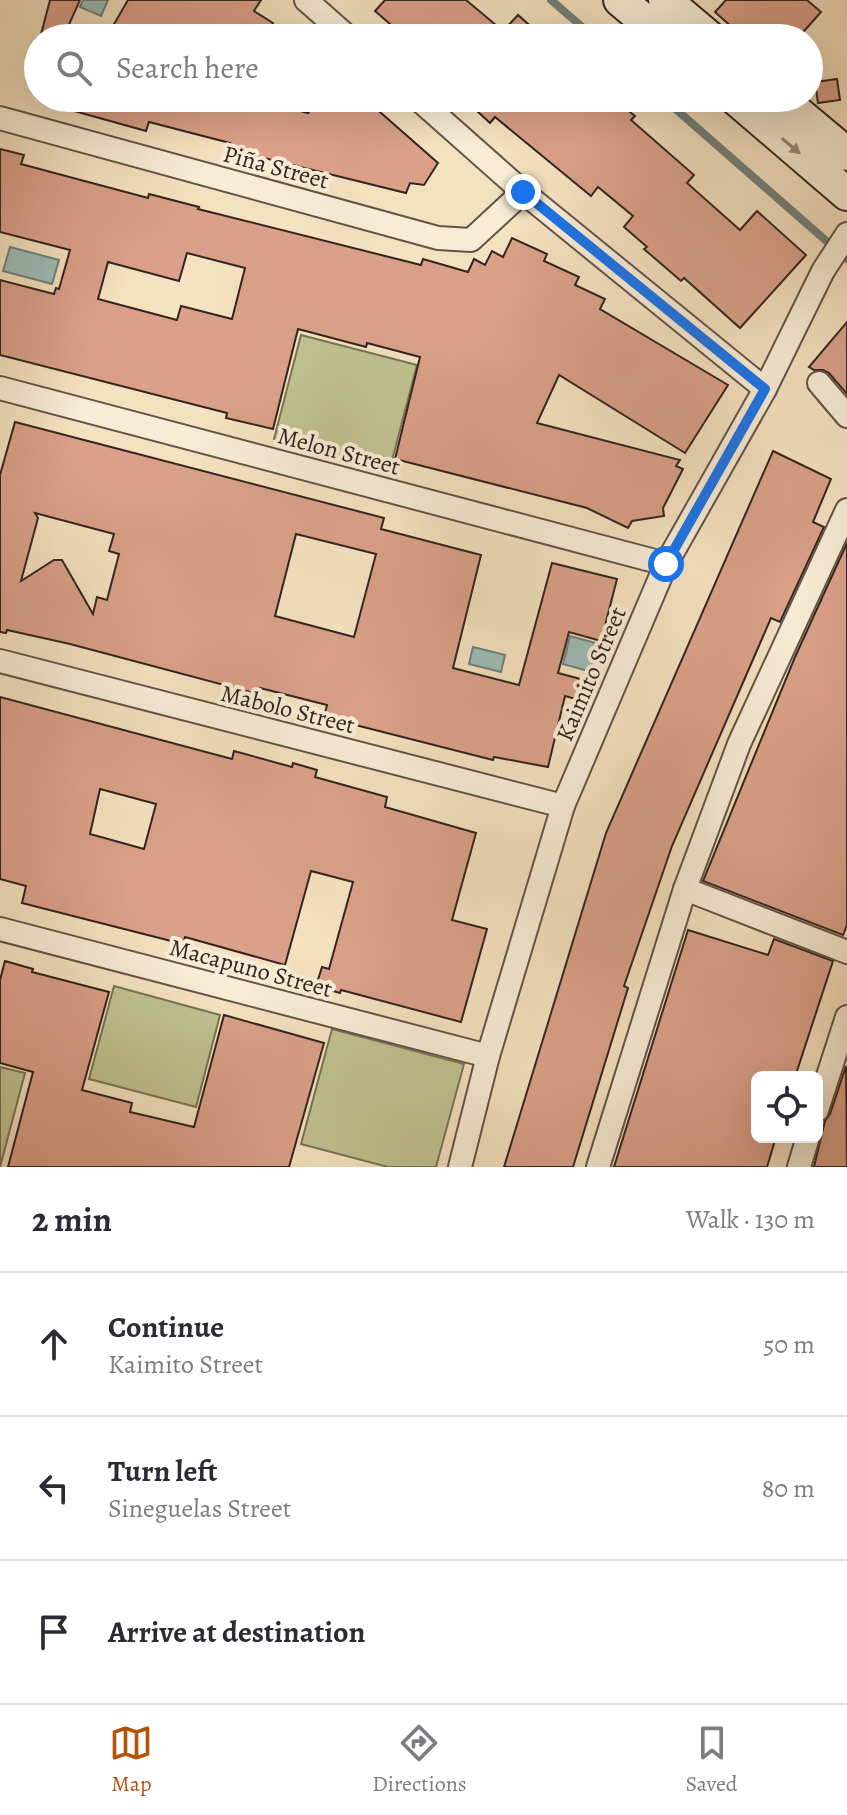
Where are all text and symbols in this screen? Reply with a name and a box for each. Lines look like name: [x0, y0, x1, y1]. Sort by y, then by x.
search box: [24, 24, 823, 112]
icon: search: [52, 46, 96, 90]
text: Search here: [116, 48, 259, 88]
one-way arrow: [781, 137, 801, 154]
street label: Piña Street: [220, 138, 332, 196]
route end: [505, 174, 541, 210]
street label: Melon Street: [274, 419, 404, 483]
route start: [648, 546, 684, 582]
street label: Kaimito Street: [548, 602, 634, 746]
street label: Mabolo Street: [218, 677, 358, 741]
street label: Macapuno Street: [166, 931, 336, 1005]
map controls: [751, 1071, 823, 1143]
button: locate: [751, 1071, 823, 1143]
text: 2 min: [32, 1196, 112, 1243]
text: Walk · 130 m: [686, 1202, 815, 1237]
text: Continue: [108, 1307, 224, 1347]
icon: ahead: [32, 1322, 76, 1366]
text: 50 m: [763, 1327, 815, 1362]
text: Kaimito Street: [108, 1347, 263, 1382]
text: Turn left: [108, 1451, 217, 1491]
icon: left: [32, 1466, 76, 1510]
text: 80 m: [762, 1471, 815, 1506]
text: Sineguelas Street: [108, 1491, 291, 1526]
icon: arrive: [32, 1610, 76, 1654]
text: Arrive at destination: [108, 1612, 365, 1652]
tab: Map: [109, 1721, 153, 1799]
tab: Directions: [372, 1721, 467, 1799]
tab: Saved: [685, 1721, 738, 1799]

